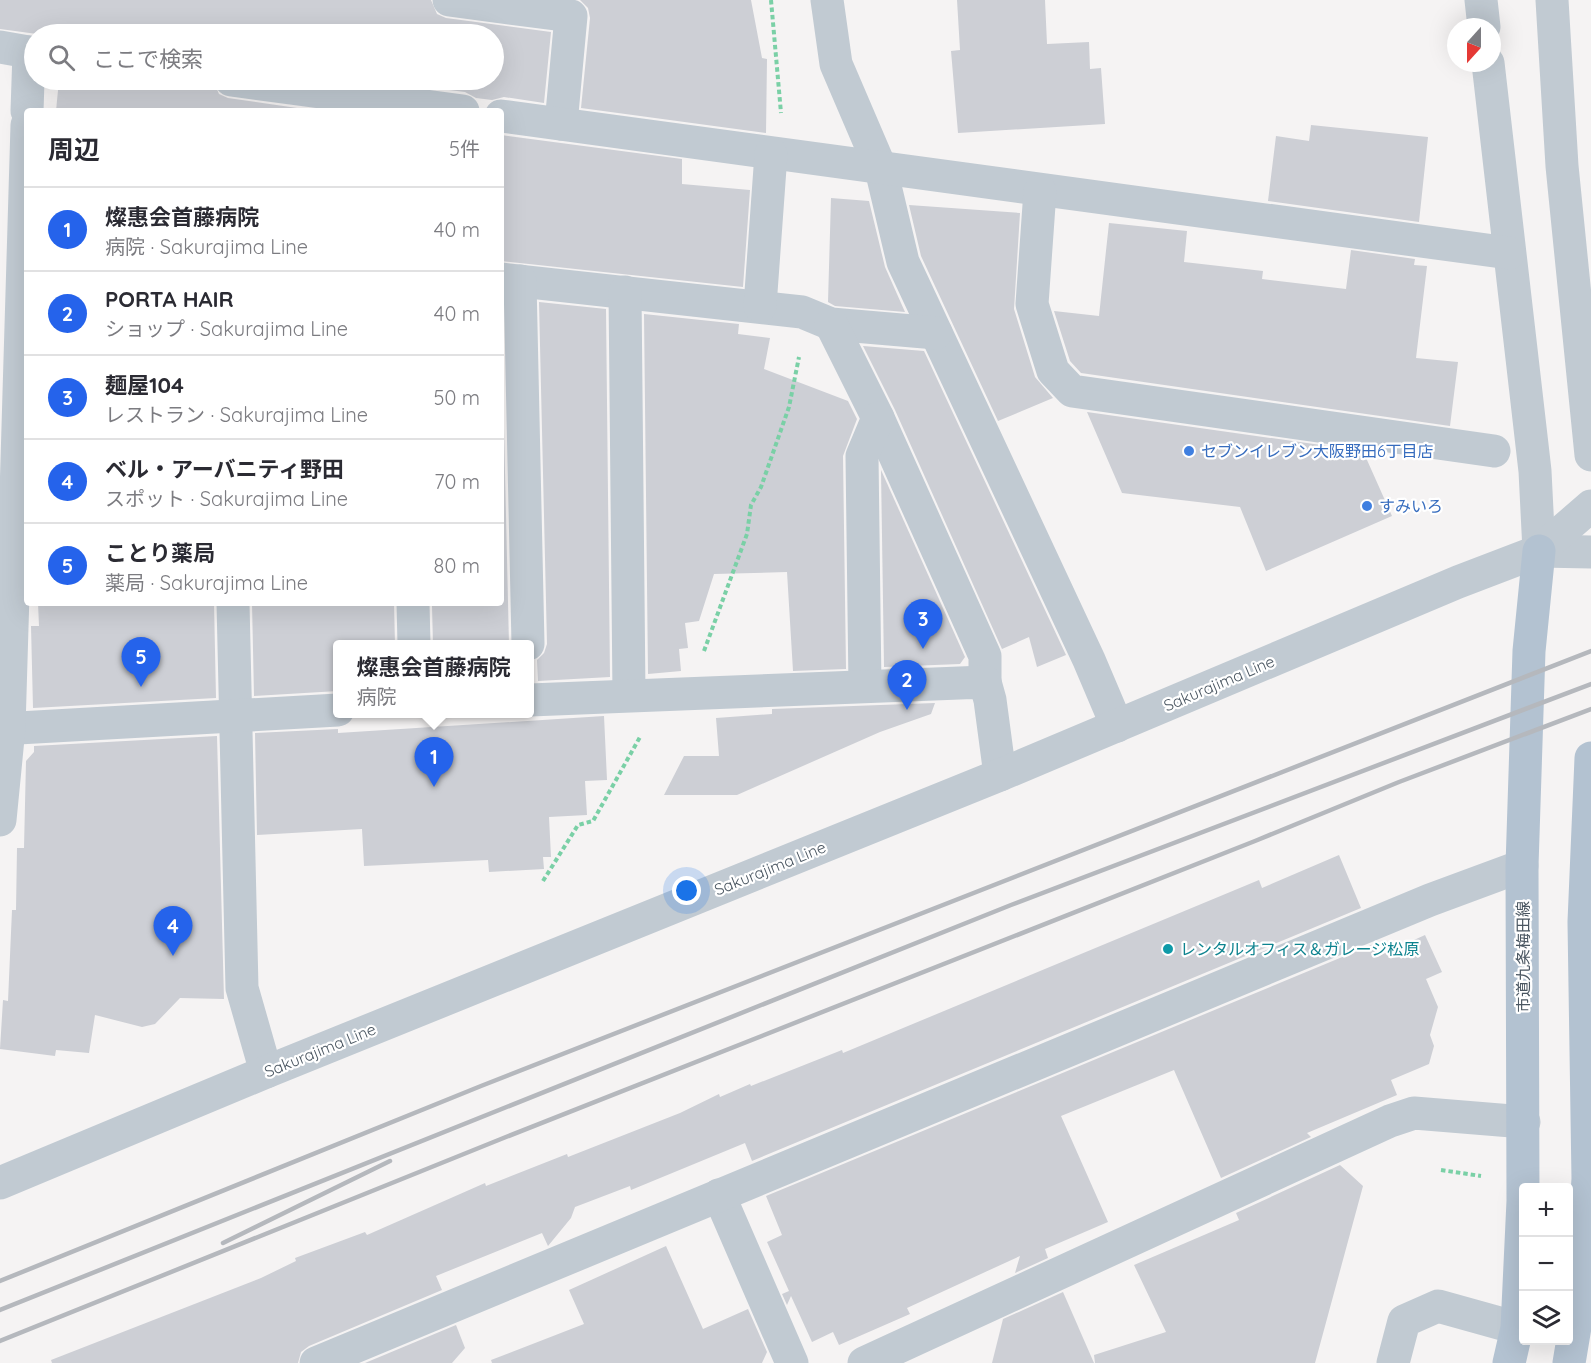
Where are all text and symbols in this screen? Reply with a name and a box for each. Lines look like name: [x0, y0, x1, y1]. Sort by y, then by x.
north arrow: [1447, 18, 1501, 72]
search box: [24, 24, 504, 90]
icon: search: [45, 41, 78, 74]
text: ここで検索: [93, 45, 203, 73]
text: 周辺: [48, 133, 100, 166]
text: 5件: [449, 136, 480, 161]
text: 燦惠会首藤病院: [105, 203, 259, 231]
text: 1: [64, 217, 71, 242]
text: 40 m: [434, 217, 480, 242]
text: 病院 · Sakurajima Line: [105, 234, 308, 259]
text: PORTA HAIR: [105, 285, 234, 313]
text: 2: [62, 301, 73, 326]
text: 40 m: [434, 301, 480, 326]
text: ショップ · Sakurajima Line: [105, 316, 348, 341]
text: 麺屋104: [105, 371, 184, 399]
text: 3: [62, 385, 73, 410]
text: 50 m: [434, 385, 480, 410]
text: レストラン · Sakurajima Line: [105, 402, 368, 427]
place label: セブンイレブン大阪野田6丁目店: [1201, 441, 1434, 461]
marker: セブンイレブン大阪野田6丁目店: [1182, 444, 1196, 458]
text: ベル・アーバニティ野田: [105, 455, 344, 483]
text: 4: [62, 469, 73, 494]
text: 70 m: [434, 469, 480, 494]
text: スポット · Sakurajima Line: [105, 486, 348, 511]
place label: すみいろ: [1379, 496, 1443, 516]
marker: すみいろ: [1360, 499, 1374, 513]
text: ことり薬局: [105, 539, 215, 567]
text: 5: [62, 553, 73, 578]
text: 80 m: [434, 553, 480, 578]
text: 薬局 · Sakurajima Line: [105, 570, 308, 595]
pin: 3: [904, 600, 942, 649]
pin: 5: [122, 638, 160, 687]
popup: [333, 640, 534, 718]
street label: Sakurajima Line: [1161, 651, 1277, 715]
text: 燦惠会首藤病院: [356, 653, 511, 681]
pin: 2: [888, 660, 926, 710]
text: 病院: [356, 684, 396, 709]
pin: 1: [414, 738, 454, 787]
street label: Sakurajima Line: [711, 837, 829, 899]
your location: [672, 876, 701, 905]
street label: 市道九条梅田線: [1513, 901, 1533, 1013]
pin: 4: [154, 906, 192, 956]
place label: レンタルオフィス＆ガレージ松原: [1180, 939, 1419, 959]
marker: レンタルオフィス＆ガレージ松原: [1161, 942, 1175, 956]
street label: Sakurajima Line: [261, 1019, 379, 1081]
map controls: [1519, 1183, 1573, 1345]
button: +: [1519, 1183, 1573, 1237]
button: −: [1519, 1237, 1573, 1291]
button: layers: [1519, 1291, 1573, 1345]

